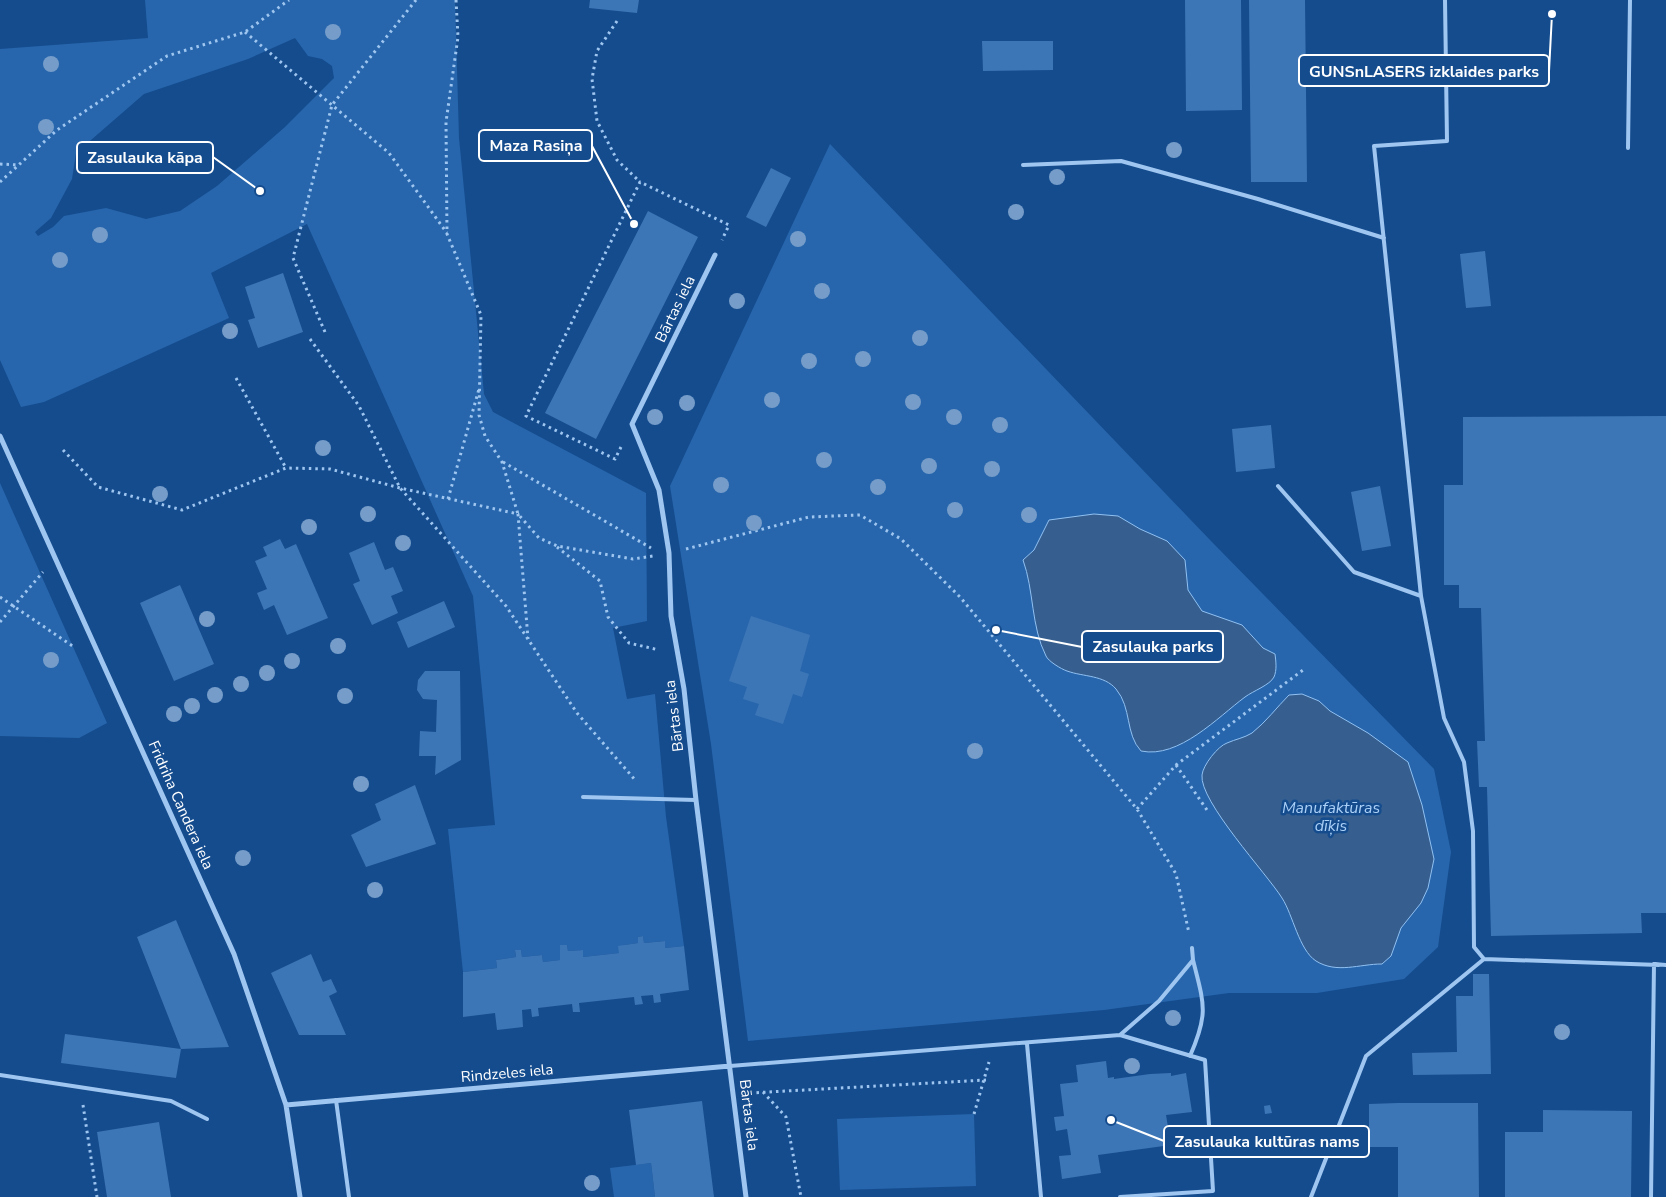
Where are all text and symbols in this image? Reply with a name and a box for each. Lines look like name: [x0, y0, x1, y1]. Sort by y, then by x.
callout: GUNSnLASERS izklaides parks: [1299, 55, 1549, 86]
text: GUNSnLASERS izklaides parks: [1309, 61, 1539, 83]
callout: Maza Rasiņa: [479, 130, 592, 161]
text: Maza Rasiņa: [490, 135, 582, 157]
callout: Zasulauka kāpa: [77, 142, 213, 173]
text: Zasulauka kāpa: [87, 147, 203, 169]
street label: Bārtas iela: [650, 272, 700, 346]
callout: Zasulauka parks: [1082, 631, 1223, 662]
text: Zasulauka parks: [1093, 636, 1214, 658]
street label: Bārtas iela: [660, 679, 688, 753]
street label: Fridriha Candera iela: [144, 738, 218, 872]
water label: Manufaktūras dīķis: [1282, 797, 1380, 837]
street label: Rindzeles iela: [460, 1059, 554, 1087]
street label: Bārtas iela: [735, 1078, 763, 1152]
callout: Zasulauka kultūras nams: [1164, 1126, 1369, 1157]
text: Zasulauka kultūras nams: [1174, 1131, 1360, 1153]

